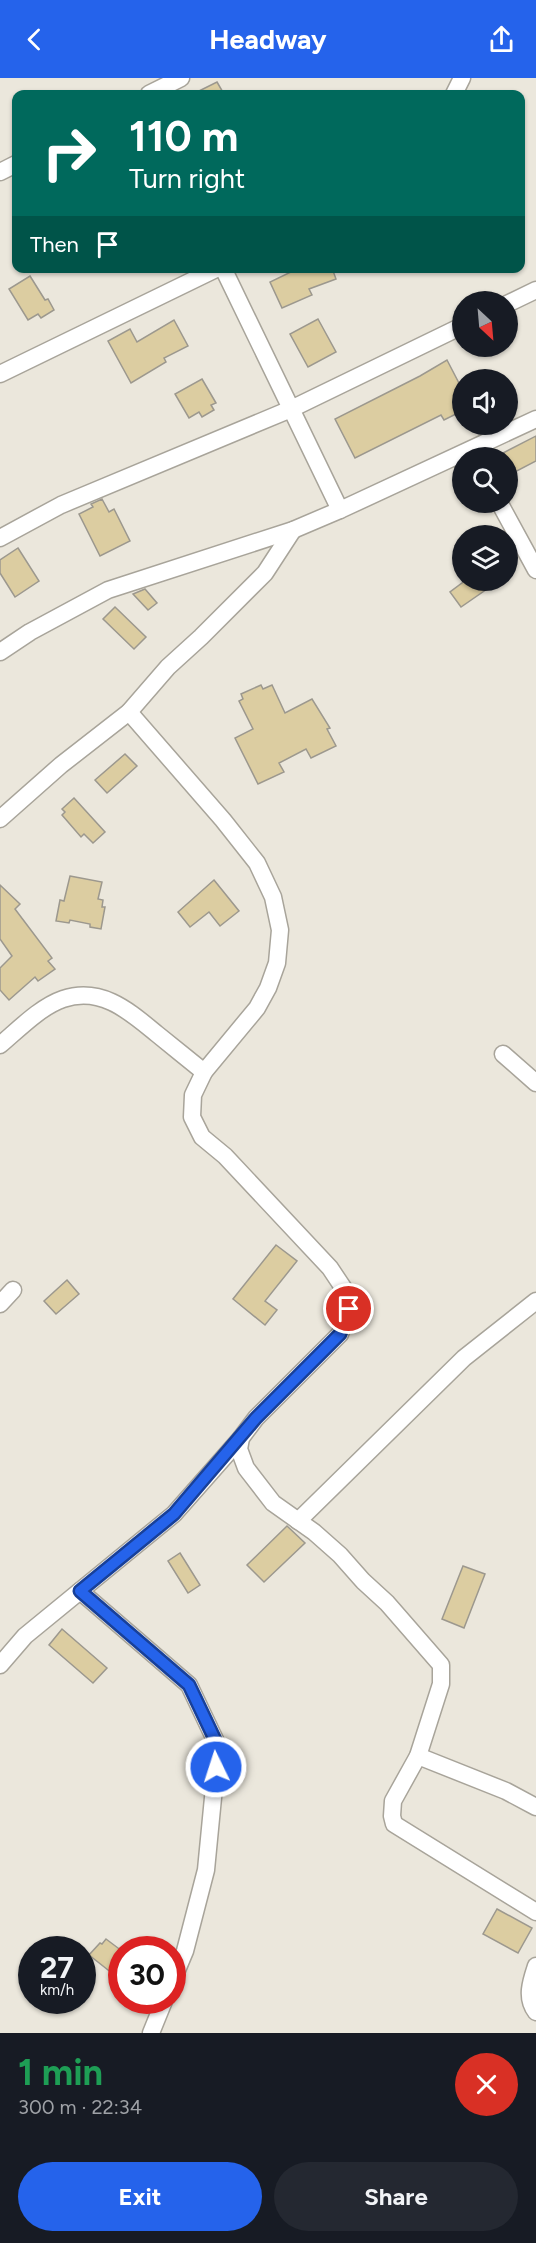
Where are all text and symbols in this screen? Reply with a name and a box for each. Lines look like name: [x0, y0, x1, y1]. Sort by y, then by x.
icon: back: [18, 23, 51, 56]
text: Headway: [209, 23, 327, 56]
icon: share: [485, 23, 518, 56]
text: 110 m: [129, 111, 238, 162]
icon: right: [30, 114, 108, 192]
text: Turn right: [129, 162, 245, 195]
icon: arrive: [91, 228, 124, 261]
text: Then: [30, 231, 79, 258]
north arrow: [452, 291, 518, 357]
map controls: [452, 291, 518, 591]
button: sound: [452, 369, 518, 435]
button: search: [452, 447, 518, 513]
button: layers: [452, 525, 518, 591]
pin: [323, 1283, 374, 1334]
icon: arrive: [332, 1292, 365, 1325]
position arrow: [184, 1735, 248, 1799]
speed limit sign: 30: [108, 1936, 186, 2014]
text: 27: [40, 1949, 74, 1986]
text: km/h: [40, 1981, 74, 1999]
text: 1 min: [18, 2051, 103, 2094]
button: close: [455, 2053, 518, 2116]
text: 300 m · 22:34: [18, 2095, 142, 2119]
button: Exit: [18, 2162, 262, 2231]
button: Share: [274, 2162, 518, 2231]

